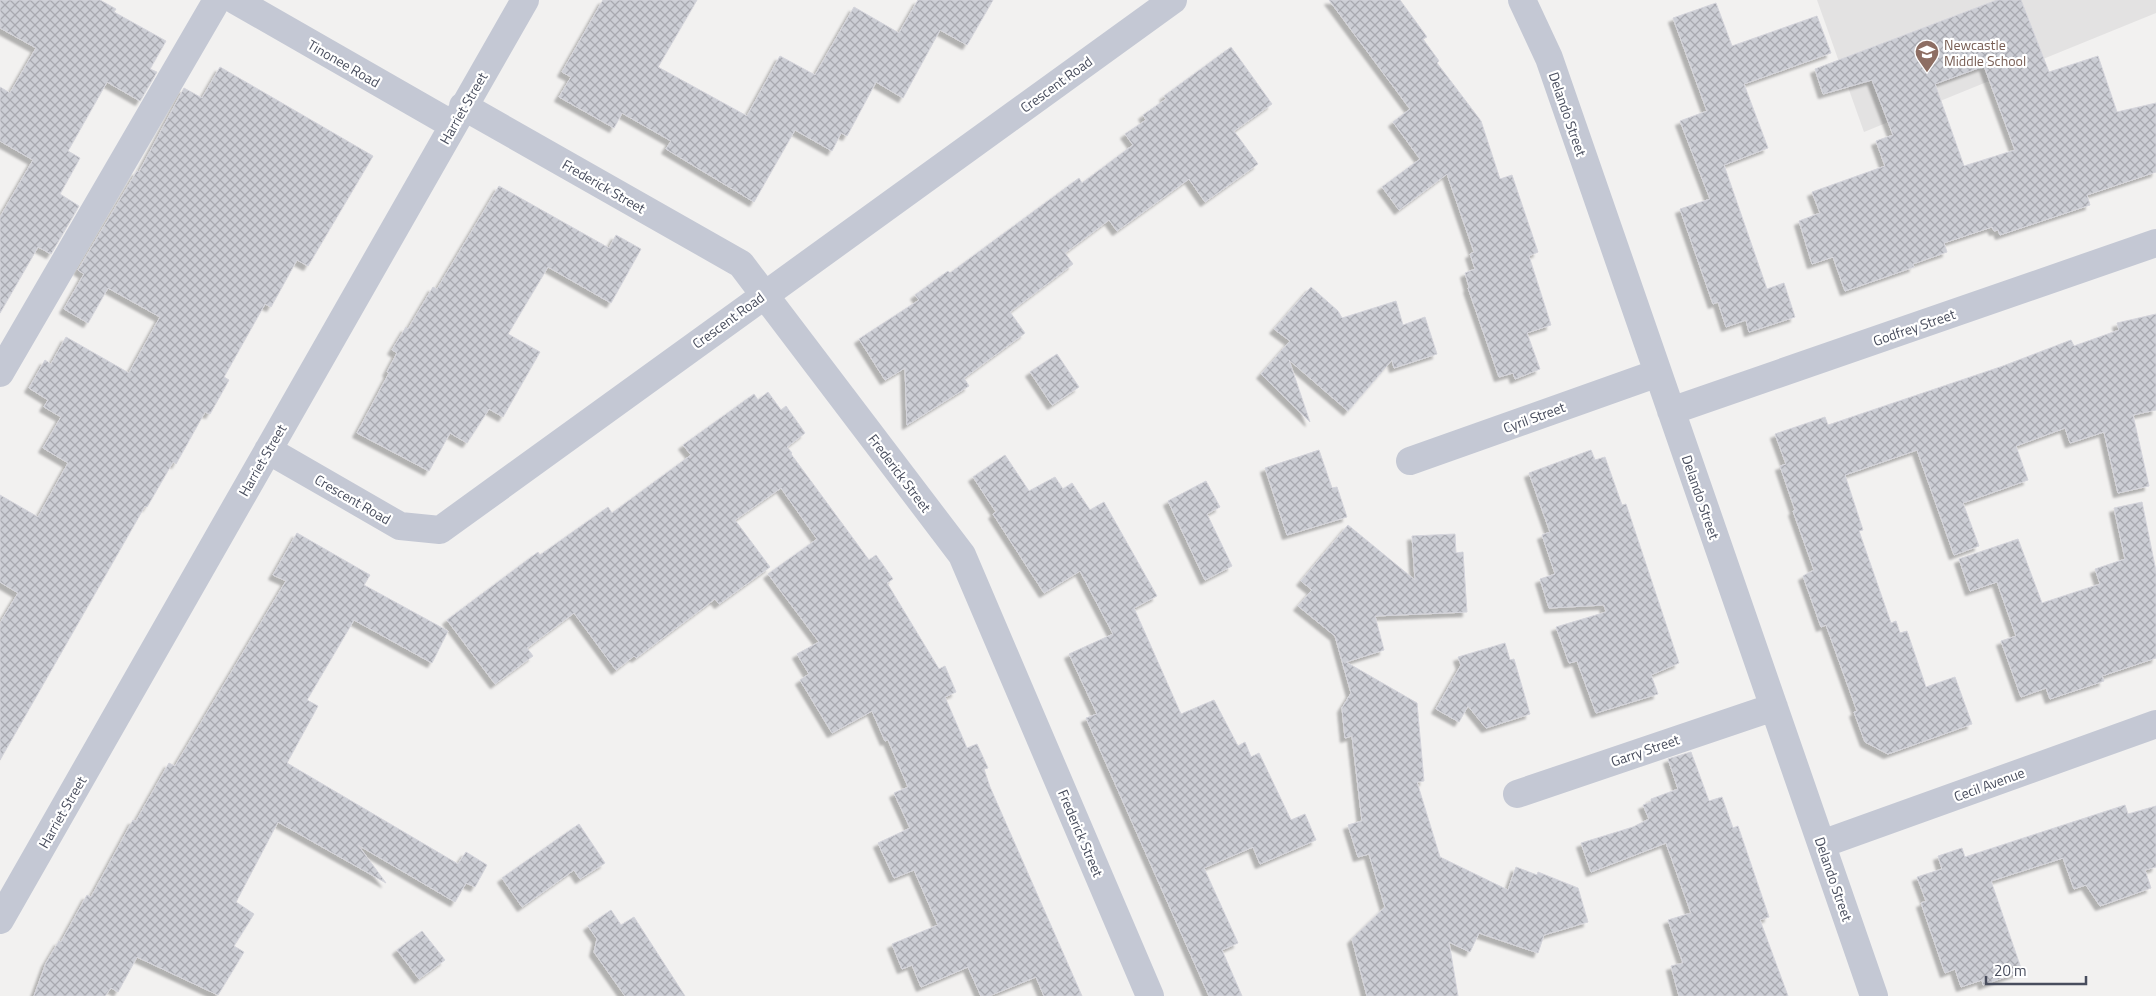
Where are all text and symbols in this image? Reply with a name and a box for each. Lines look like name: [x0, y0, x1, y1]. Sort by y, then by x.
street label: Tinonee Road: [304, 34, 384, 92]
place label: Newcastle Middle School: [1944, 34, 2026, 71]
school or university icon: Newcastle Middle School: [1914, 39, 1940, 73]
street label: Crescent Road: [1016, 51, 1096, 117]
street label: Harriet Street: [434, 68, 492, 148]
street label: Delando Street: [1544, 69, 1592, 159]
street label: Frederick Street: [558, 154, 650, 218]
street label: Crescent Road: [688, 287, 768, 353]
street label: Godfrey Street: [1870, 303, 1958, 351]
street label: Cyril Street: [1500, 396, 1568, 438]
street label: Harriet Street: [233, 420, 291, 500]
street label: Frederick Street: [864, 429, 936, 517]
street label: Delando Street: [1677, 452, 1725, 542]
street label: Crescent Road: [311, 469, 395, 529]
street label: Garry Street: [1608, 728, 1682, 772]
street label: Cecil Avenue: [1951, 762, 2027, 806]
street label: Harriet Street: [33, 772, 91, 852]
street label: Frederick Street: [1053, 786, 1109, 880]
street label: Delando Street: [1810, 834, 1858, 924]
scale bar: [1986, 954, 2086, 986]
text: 20 m: [1994, 959, 2027, 982]

